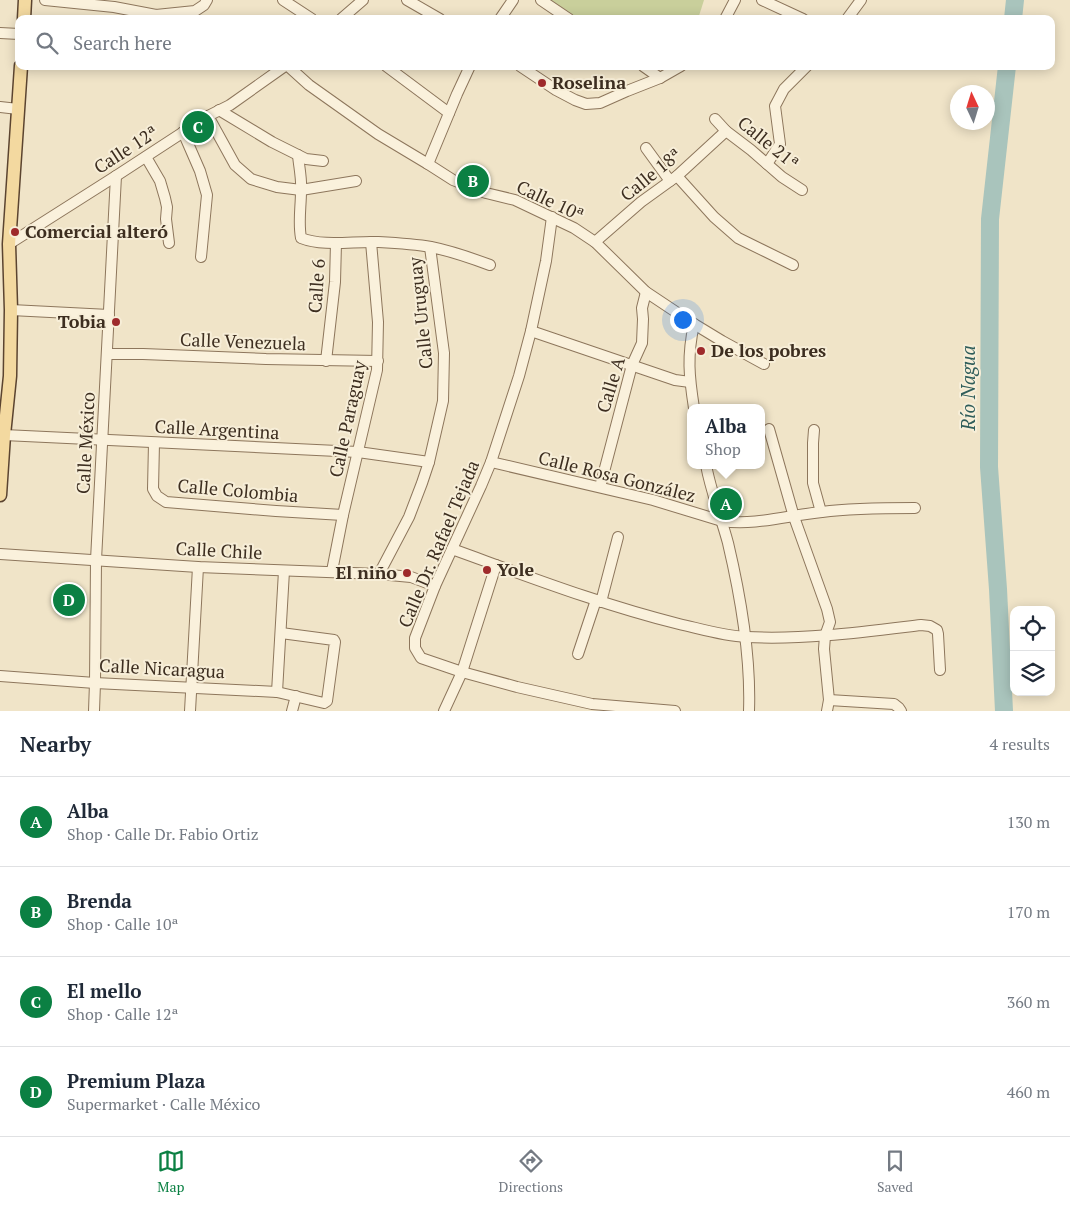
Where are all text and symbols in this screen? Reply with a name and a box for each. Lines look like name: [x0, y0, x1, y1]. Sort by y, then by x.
search box: [15, 15, 1055, 70]
icon: search: [33, 29, 61, 57]
text: Search here: [73, 30, 172, 55]
place label: Roselina: [552, 70, 626, 94]
marker: Roselina: [536, 77, 548, 89]
north arrow: [950, 85, 995, 130]
pin: C: [182, 108, 214, 146]
street label: Calle 21ª: [733, 110, 804, 174]
street label: Calle 12ª: [89, 119, 162, 179]
street label: Calle 18ª: [615, 142, 686, 206]
pin: B: [457, 162, 489, 200]
street label: Calle 10ª: [513, 174, 588, 226]
place label: Comercial alteró: [25, 219, 168, 243]
marker: Comercial alteró: [9, 226, 21, 238]
street label: Calle Uruguay: [402, 255, 438, 370]
street label: Calle 6: [302, 257, 330, 314]
your location: [670, 307, 696, 333]
place label: Tobia: [58, 309, 106, 333]
marker: Tobia: [110, 316, 122, 328]
street label: Calle Venezuela: [179, 327, 307, 355]
place label: De los pobres: [711, 338, 826, 362]
marker: De los pobres: [695, 345, 707, 357]
water label: Río Nagua: [955, 345, 980, 432]
street label: Calle A: [590, 353, 630, 415]
street label: Calle Paraguay: [323, 357, 371, 479]
street label: Calle México: [70, 391, 100, 495]
popup: [687, 404, 765, 469]
text: Alba: [705, 413, 747, 438]
street label: Calle Argentina: [154, 414, 280, 444]
text: Shop: [705, 438, 741, 460]
street label: Calle Rosa González: [536, 445, 698, 507]
street label: Calle Dr. Rafael Tejada: [392, 456, 484, 631]
street label: Calle Colombia: [177, 473, 300, 507]
pin: A: [710, 485, 742, 523]
street label: Calle Chile: [175, 536, 263, 564]
place label: Yole: [497, 557, 534, 581]
place label: El niño: [335, 560, 397, 584]
marker: Yole: [481, 564, 493, 576]
marker: El niño: [401, 567, 413, 579]
pin: D: [53, 581, 85, 619]
map controls: [1010, 606, 1055, 696]
button: locate: [1010, 606, 1055, 651]
button: layers: [1010, 651, 1055, 696]
street label: Calle Nicaragua: [99, 653, 226, 683]
text: Nearby: [20, 730, 91, 758]
text: 4 results: [990, 733, 1050, 755]
text: Alba: [67, 798, 109, 823]
text: A: [30, 811, 42, 833]
text: 130 m: [1007, 811, 1050, 833]
text: Shop · Calle Dr. Fabio Ortiz: [67, 823, 259, 845]
text: Brenda: [67, 888, 132, 913]
text: B: [31, 901, 41, 923]
text: 170 m: [1007, 901, 1050, 923]
text: Shop · Calle 10ª: [67, 913, 178, 935]
text: El mello: [67, 978, 142, 1003]
text: C: [31, 991, 41, 1013]
text: 360 m: [1007, 991, 1050, 1013]
text: Shop · Calle 12ª: [67, 1003, 178, 1025]
text: Premium Plaza: [67, 1068, 205, 1093]
text: D: [30, 1081, 42, 1103]
text: 460 m: [1007, 1081, 1050, 1103]
text: Supermarket · Calle México: [67, 1093, 260, 1115]
tab: Map: [157, 1147, 185, 1196]
tab: Directions: [499, 1147, 563, 1196]
tab: Saved: [877, 1147, 913, 1196]

